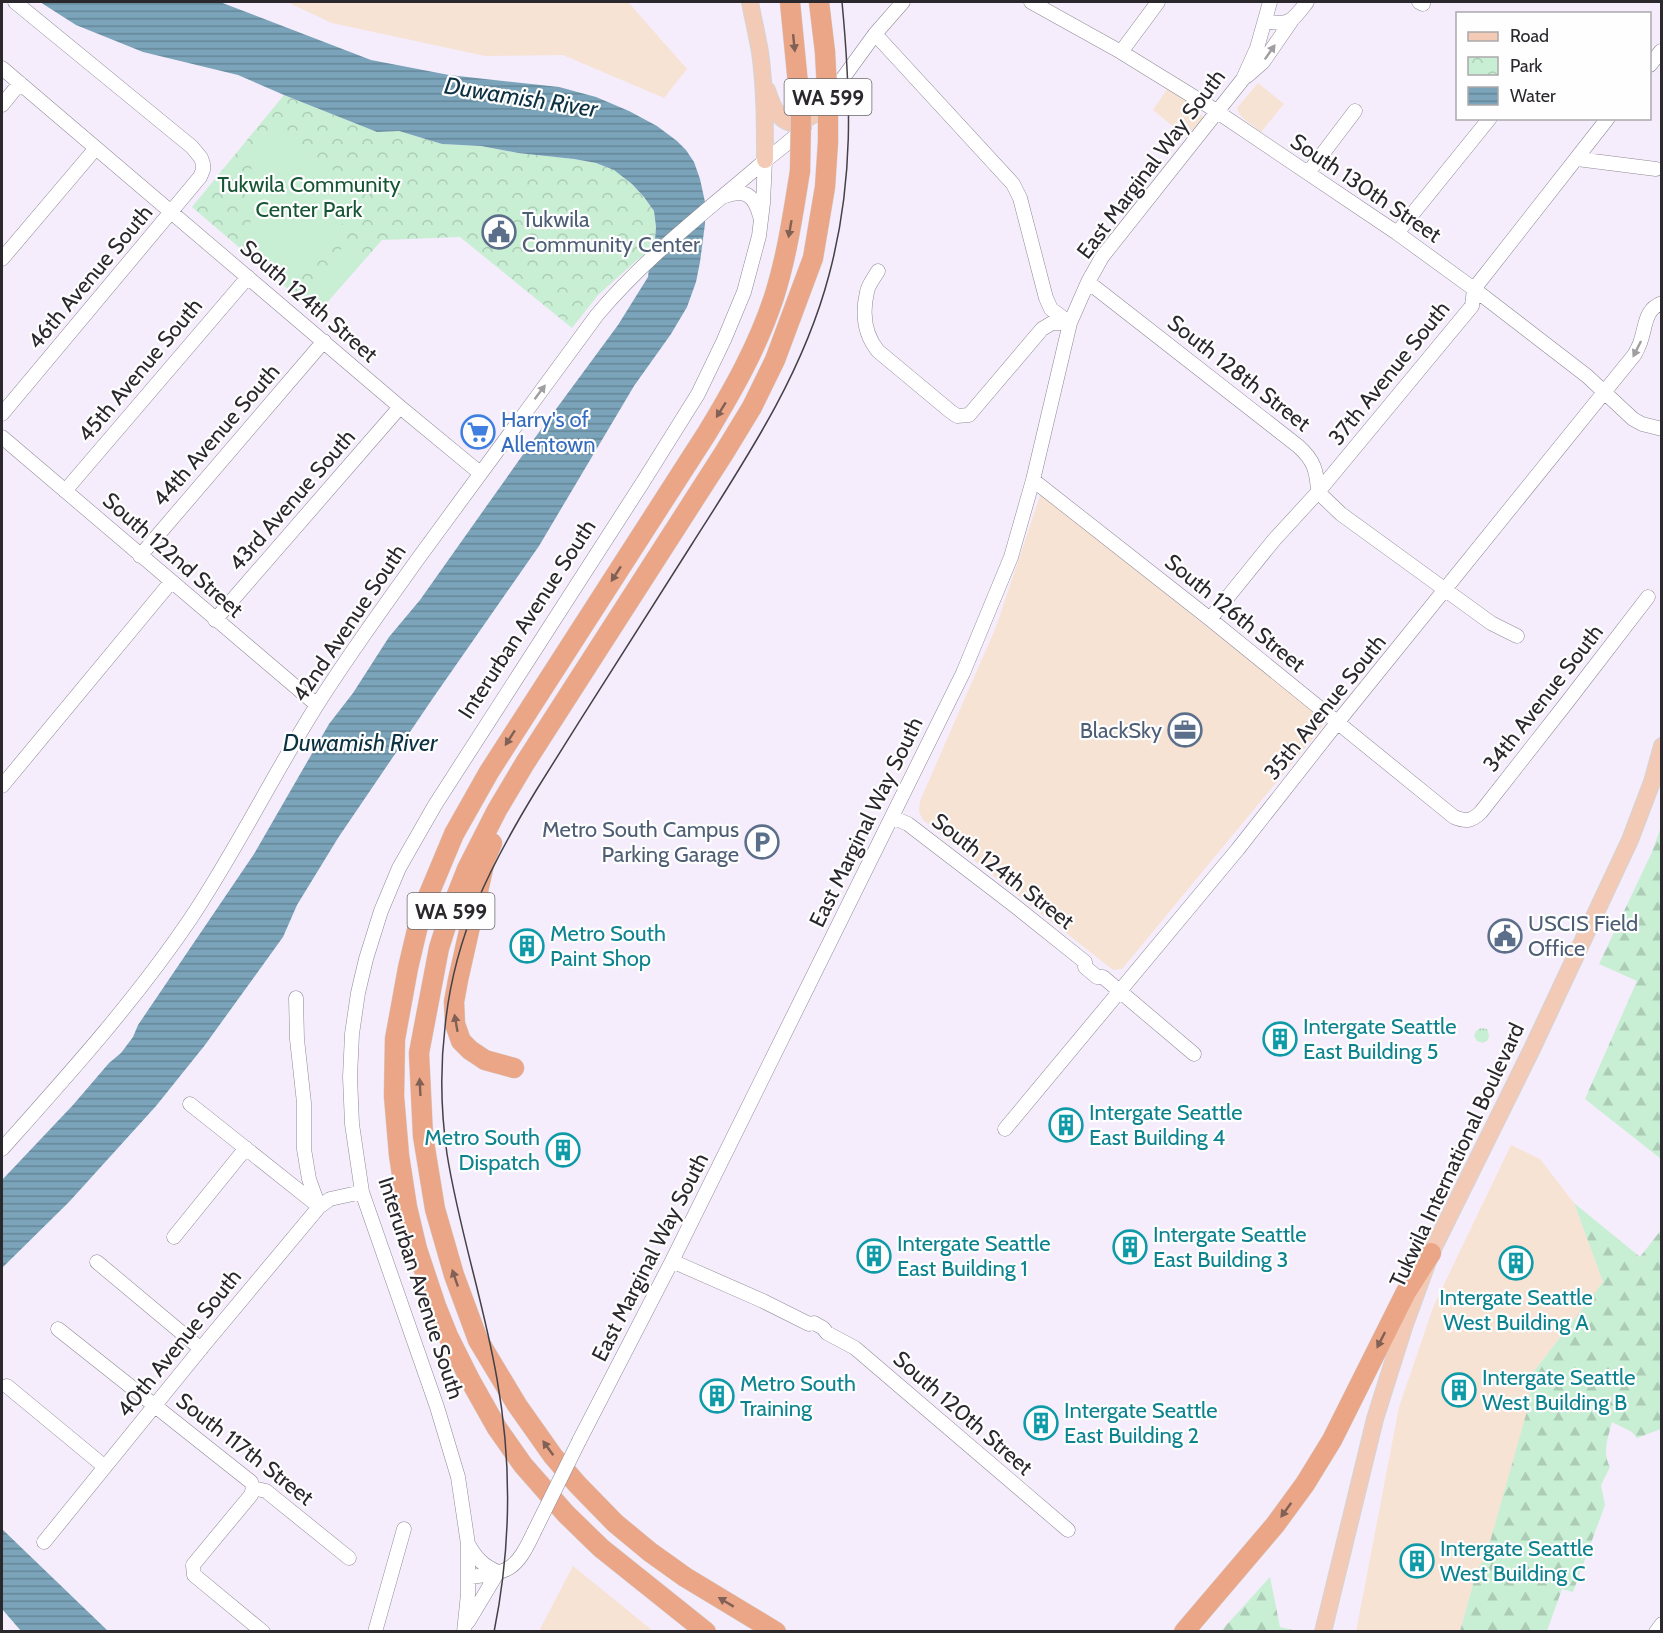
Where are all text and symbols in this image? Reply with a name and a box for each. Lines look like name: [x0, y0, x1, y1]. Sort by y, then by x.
legend: [1456, 12, 1651, 120]
text: Road: [1510, 25, 1549, 47]
one-way arrow: [789, 33, 799, 52]
one-way arrow: [1264, 44, 1275, 60]
text: Park: [1510, 55, 1543, 77]
street label: East Marginal Way South: [1071, 64, 1231, 264]
water label: Duwamish River: [442, 71, 601, 124]
road number: WA 599: [784, 79, 872, 115]
text: Water: [1510, 85, 1556, 107]
street label: South 130th Street: [1285, 128, 1447, 249]
park label: Tukwila Community Center Park: [217, 171, 401, 223]
street label: 46th Avenue South: [22, 199, 158, 355]
place label: Tukwila Community Center: [522, 206, 700, 258]
public building icon: Tukwila Community Center: [481, 214, 517, 250]
one-way arrow: [785, 220, 794, 239]
street label: South 124th Street: [235, 234, 384, 368]
street label: 45th Avenue South: [72, 293, 208, 447]
street label: 37th Avenue South: [1323, 295, 1455, 451]
street label: South 128th Street: [1162, 309, 1316, 437]
one-way arrow: [1632, 340, 1641, 357]
street label: 44th Avenue South: [147, 358, 285, 512]
one-way arrow: [534, 385, 546, 401]
one-way arrow: [715, 402, 726, 418]
place label: Harry's of Allentown: [501, 406, 596, 458]
supermarket icon: Harry's of Allentown: [460, 414, 496, 450]
street label: 43rd Avenue South: [223, 424, 361, 576]
street label: South 122nd Street: [97, 487, 249, 624]
street label: Interurban Avenue South: [452, 514, 602, 724]
street label: 42nd Avenue South: [286, 539, 412, 707]
street label: South 126th Street: [1159, 548, 1311, 678]
one-way arrow: [610, 566, 621, 583]
street label: 34th Avenue South: [1477, 619, 1609, 777]
street label: 35th Avenue South: [1258, 629, 1392, 785]
office icon: BlackSky: [1167, 712, 1203, 748]
street label: East Marginal Way South: [803, 713, 929, 931]
place label: BlackSky: [1080, 717, 1162, 744]
water label: Duwamish River: [283, 728, 439, 757]
one-way arrow: [505, 730, 516, 747]
street label: South 124th Street: [927, 807, 1080, 935]
place label: Metro South Campus Parking Garage: [542, 816, 739, 868]
parking icon: Metro South Campus Parking Garage: [744, 824, 780, 860]
road number: WA 599: [408, 893, 494, 929]
place label: USCIS Field Office: [1528, 910, 1638, 962]
public building icon: USCIS Field Office: [1487, 918, 1523, 954]
place label: Metro South Paint Shop: [550, 920, 666, 972]
building icon: Metro South Paint Shop: [509, 928, 545, 964]
one-way arrow: [451, 1013, 460, 1032]
place label: Intergate Seattle East Building 5: [1303, 1013, 1456, 1065]
street label: Tukwila International Boulevard: [1384, 1019, 1530, 1291]
building icon: Intergate Seattle East Building 5: [1262, 1021, 1298, 1057]
one-way arrow: [416, 1077, 425, 1096]
place label: Intergate Seattle East Building 4: [1089, 1099, 1242, 1151]
building icon: Intergate Seattle East Building 4: [1048, 1107, 1084, 1143]
place label: Metro South Dispatch: [424, 1124, 540, 1176]
building icon: Metro South Dispatch: [545, 1132, 581, 1168]
street label: East Marginal Way South: [586, 1148, 714, 1366]
street label: Interurban Avenue South: [372, 1173, 470, 1403]
place label: Intergate Seattle East Building 3: [1153, 1221, 1306, 1273]
building icon: Intergate Seattle East Building 3: [1112, 1229, 1148, 1265]
place label: Intergate Seattle East Building 1: [897, 1230, 1050, 1282]
building icon: Intergate Seattle East Building 1: [856, 1238, 892, 1274]
building icon: Intergate Seattle West Building A: [1498, 1245, 1534, 1281]
street label: 40th Avenue South: [111, 1263, 247, 1423]
one-way arrow: [450, 1269, 460, 1287]
place label: Intergate Seattle West Building A: [1439, 1284, 1593, 1336]
one-way arrow: [1377, 1332, 1386, 1349]
street label: South 120th Street: [888, 1345, 1039, 1481]
place label: Intergate Seattle West Building B: [1482, 1364, 1635, 1416]
place label: Metro South Training: [740, 1370, 856, 1422]
building icon: Intergate Seattle West Building B: [1441, 1372, 1477, 1408]
building icon: Metro South Training: [699, 1378, 735, 1414]
street label: South 117th Street: [171, 1387, 320, 1511]
place label: Intergate Seattle East Building 2: [1064, 1397, 1217, 1449]
building icon: Intergate Seattle East Building 2: [1023, 1405, 1059, 1441]
one-way arrow: [542, 1441, 554, 1457]
one-way arrow: [1280, 1502, 1292, 1518]
place label: Intergate Seattle West Building C: [1440, 1535, 1593, 1587]
building icon: Intergate Seattle West Building C: [1399, 1543, 1435, 1579]
one-way arrow: [718, 1596, 734, 1607]

